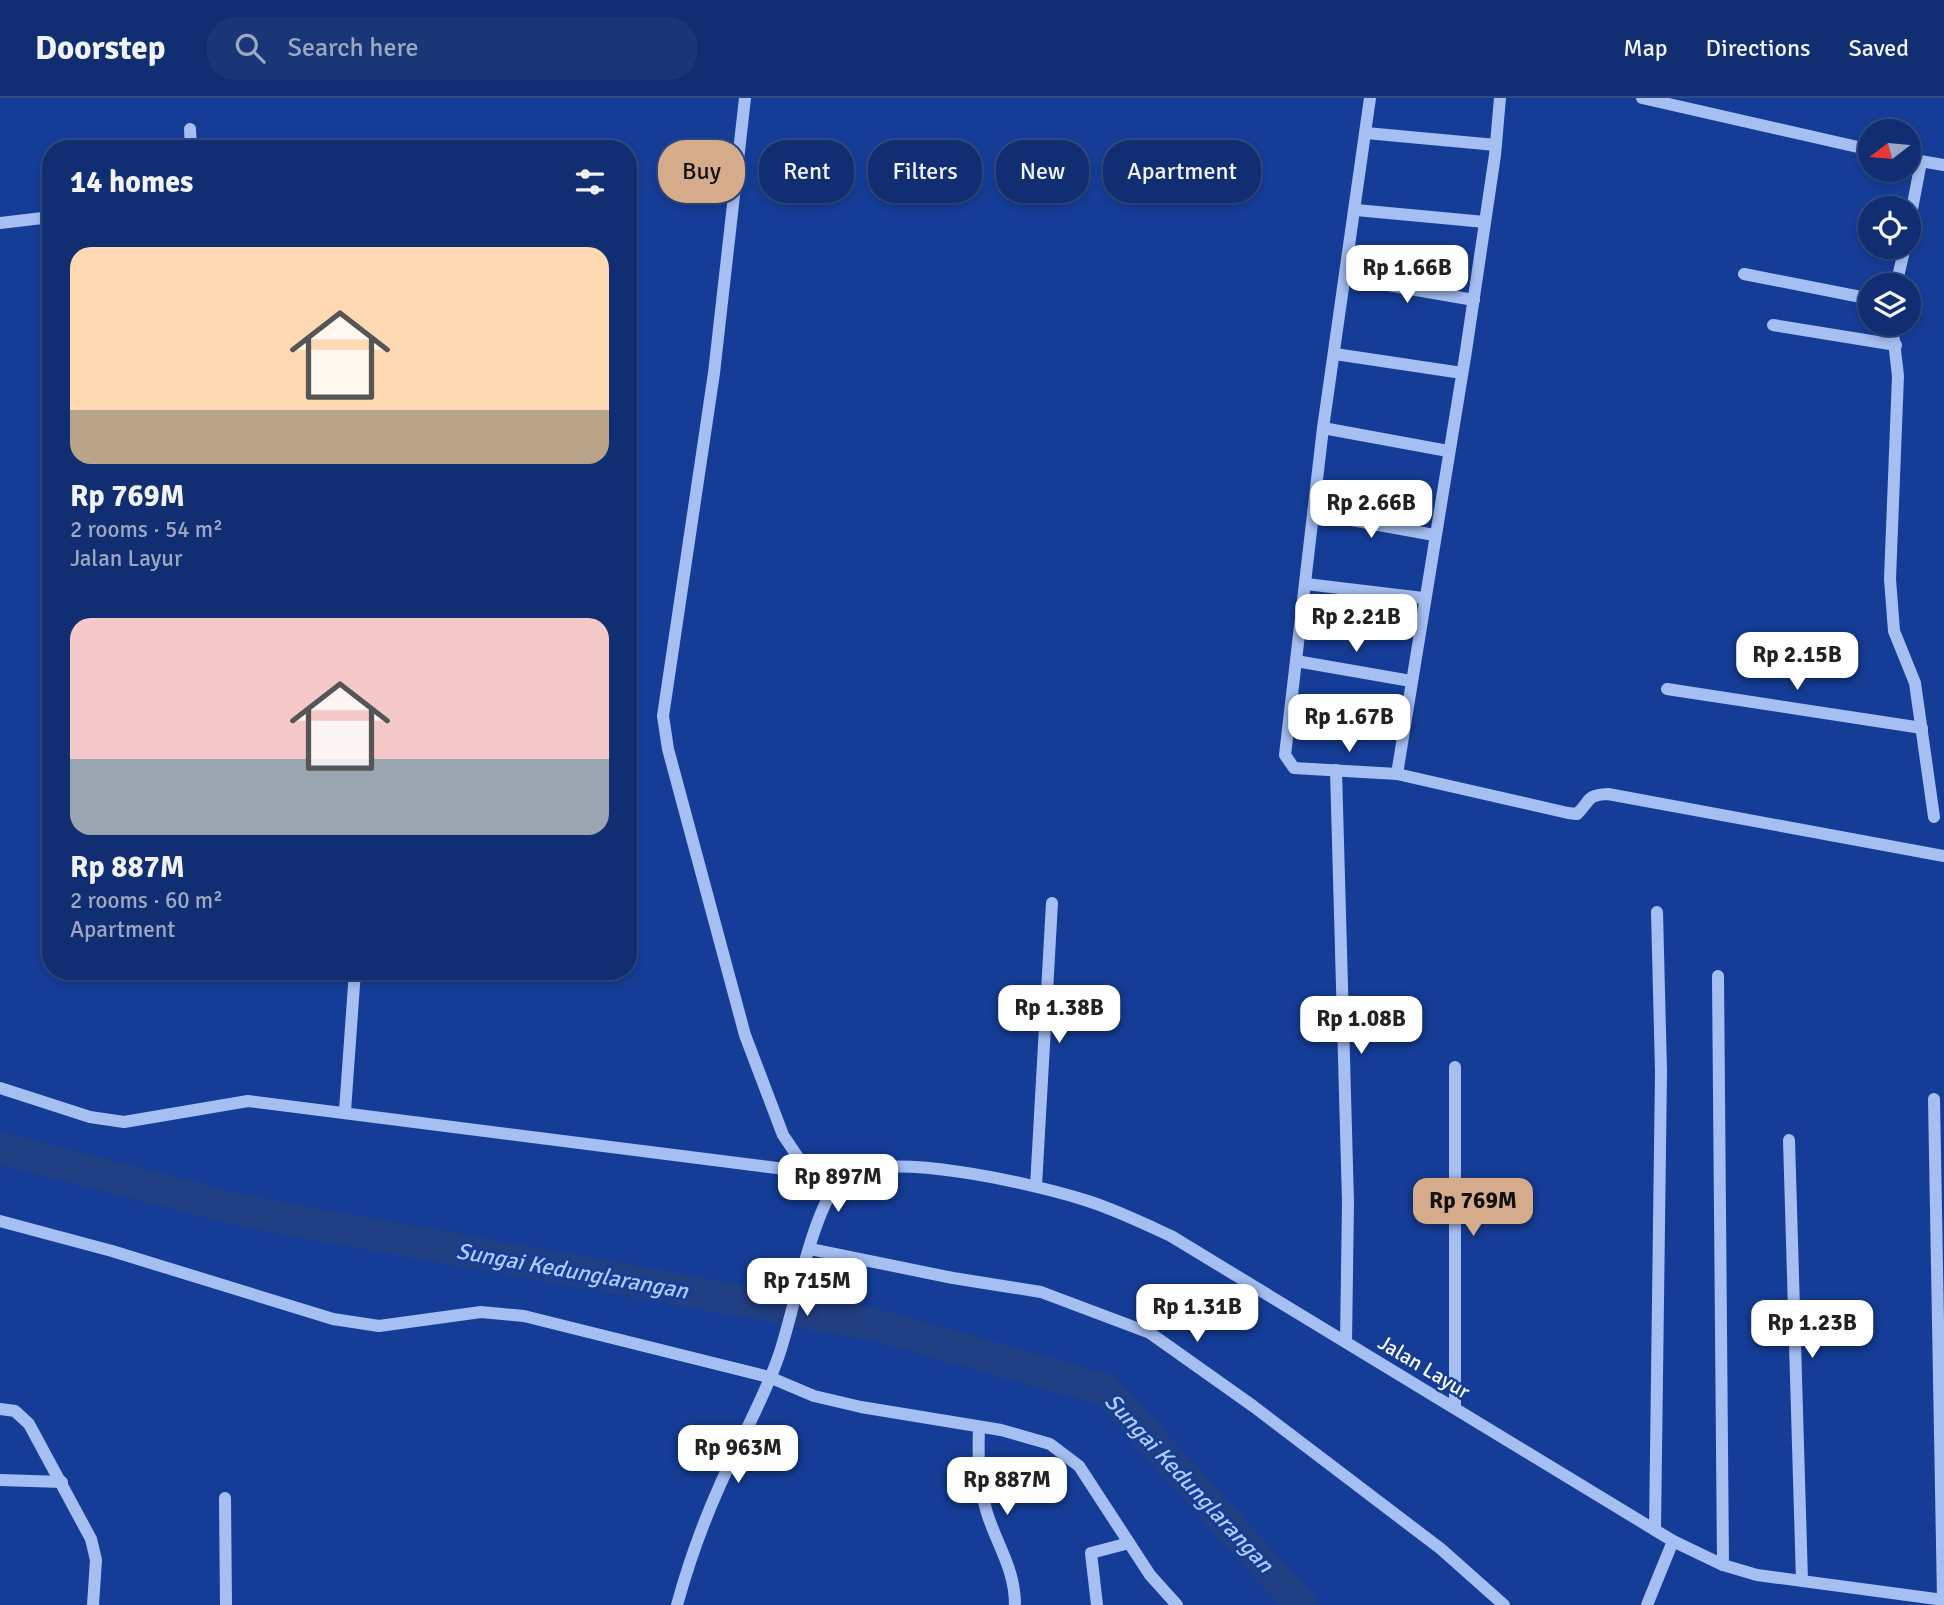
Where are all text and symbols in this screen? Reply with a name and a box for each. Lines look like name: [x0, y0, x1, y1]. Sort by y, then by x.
search box: [207, 17, 697, 80]
text: Doorstep: [35, 28, 165, 69]
icon: search: [231, 29, 269, 67]
text: Search here: [287, 32, 419, 64]
text: Map: [1623, 33, 1668, 63]
text: Directions: [1706, 33, 1811, 63]
text: Saved: [1849, 33, 1909, 63]
north arrow: [1858, 119, 1922, 182]
map controls: [1858, 119, 1921, 336]
chip: Buy: [658, 140, 745, 203]
chip: Rent: [759, 140, 854, 203]
chip: Filters: [868, 140, 982, 203]
chip: New: [996, 140, 1089, 203]
chip: Apartment: [1103, 140, 1261, 203]
icon: filters: [571, 163, 609, 201]
text: 14 homes: [70, 164, 193, 201]
button: locate: [1858, 196, 1921, 259]
pin: Rp 1.66B: [1335, 246, 1479, 305]
text: Rp 1.66B: [1362, 253, 1452, 282]
button: layers: [1858, 273, 1921, 336]
icon: home: [277, 292, 403, 418]
text: Rp 769M: [70, 478, 185, 515]
pin: Rp 2.66B: [1299, 480, 1443, 540]
text: Rp 2.66B: [1326, 488, 1416, 517]
text: 2 rooms · 54 m²: [70, 515, 223, 544]
text: Jalan Layur: [70, 544, 182, 573]
pin: Rp 2.21B: [1284, 594, 1428, 654]
text: Rp 2.21B: [1311, 602, 1401, 631]
pin: Rp 2.15B: [1725, 632, 1869, 692]
text: Rp 2.15B: [1752, 640, 1842, 669]
icon: home: [277, 663, 403, 789]
pin: Rp 1.67B: [1277, 694, 1421, 754]
text: Rp 1.67B: [1304, 702, 1394, 731]
text: Rp 887M: [70, 849, 185, 886]
text: 2 rooms · 60 m²: [70, 886, 223, 915]
text: Apartment: [70, 915, 175, 944]
pin: Rp 1.38B: [987, 986, 1131, 1045]
text: Rp 1.38B: [1014, 993, 1104, 1022]
pin: Rp 1.08B: [1289, 996, 1433, 1056]
text: Rp 1.08B: [1316, 1004, 1406, 1033]
pin: Rp 897M: [773, 1154, 903, 1214]
text: Rp 897M: [794, 1162, 882, 1191]
pin: Rp 769M: [1408, 1178, 1538, 1238]
text: Rp 769M: [1429, 1186, 1517, 1215]
water label: Sungai Kedunglarangan: [454, 1236, 691, 1306]
pin: Rp 715M: [742, 1258, 872, 1318]
text: Rp 715M: [763, 1266, 851, 1295]
pin: Rp 1.31B: [1125, 1284, 1269, 1344]
text: Rp 1.31B: [1152, 1292, 1242, 1321]
pin: Rp 1.23B: [1740, 1300, 1884, 1360]
text: Rp 1.23B: [1767, 1308, 1857, 1337]
street label: Jalan Layur: [1373, 1329, 1475, 1405]
water label: Sungai Kedunglarangan: [1098, 1387, 1281, 1580]
pin: Rp 963M: [673, 1426, 803, 1485]
text: Rp 963M: [694, 1433, 782, 1462]
pin: Rp 887M: [942, 1458, 1072, 1517]
text: Rp 887M: [963, 1465, 1051, 1494]

